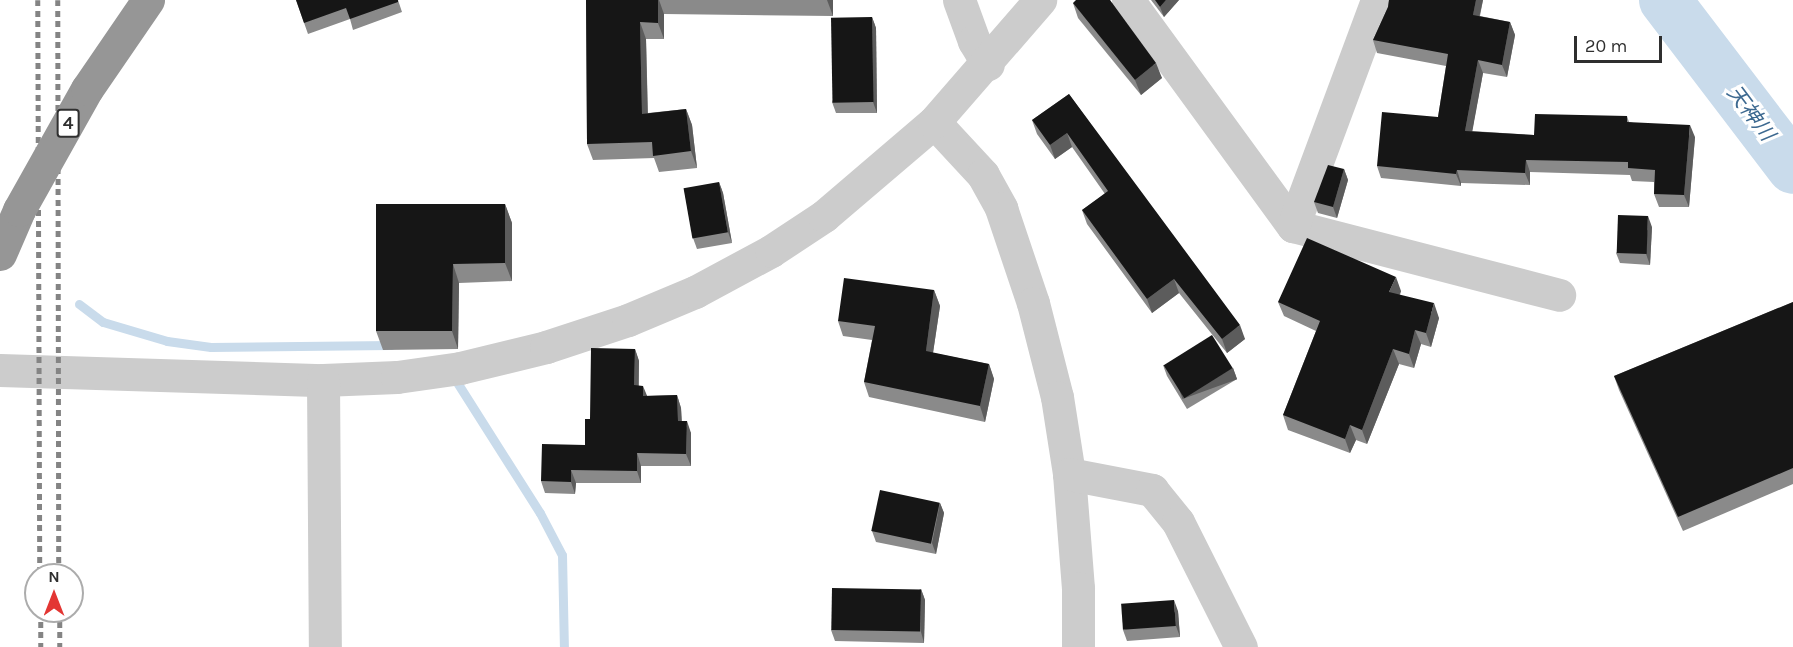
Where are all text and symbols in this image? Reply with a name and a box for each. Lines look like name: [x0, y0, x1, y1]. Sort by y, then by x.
scale bar: [1577, 24, 1666, 62]
text: 20 m: [1585, 35, 1627, 57]
water label: 天神川: [1722, 80, 1780, 146]
road number: 4: [56, 108, 80, 138]
north arrow: [24, 563, 84, 623]
text: N: [48, 567, 60, 586]

